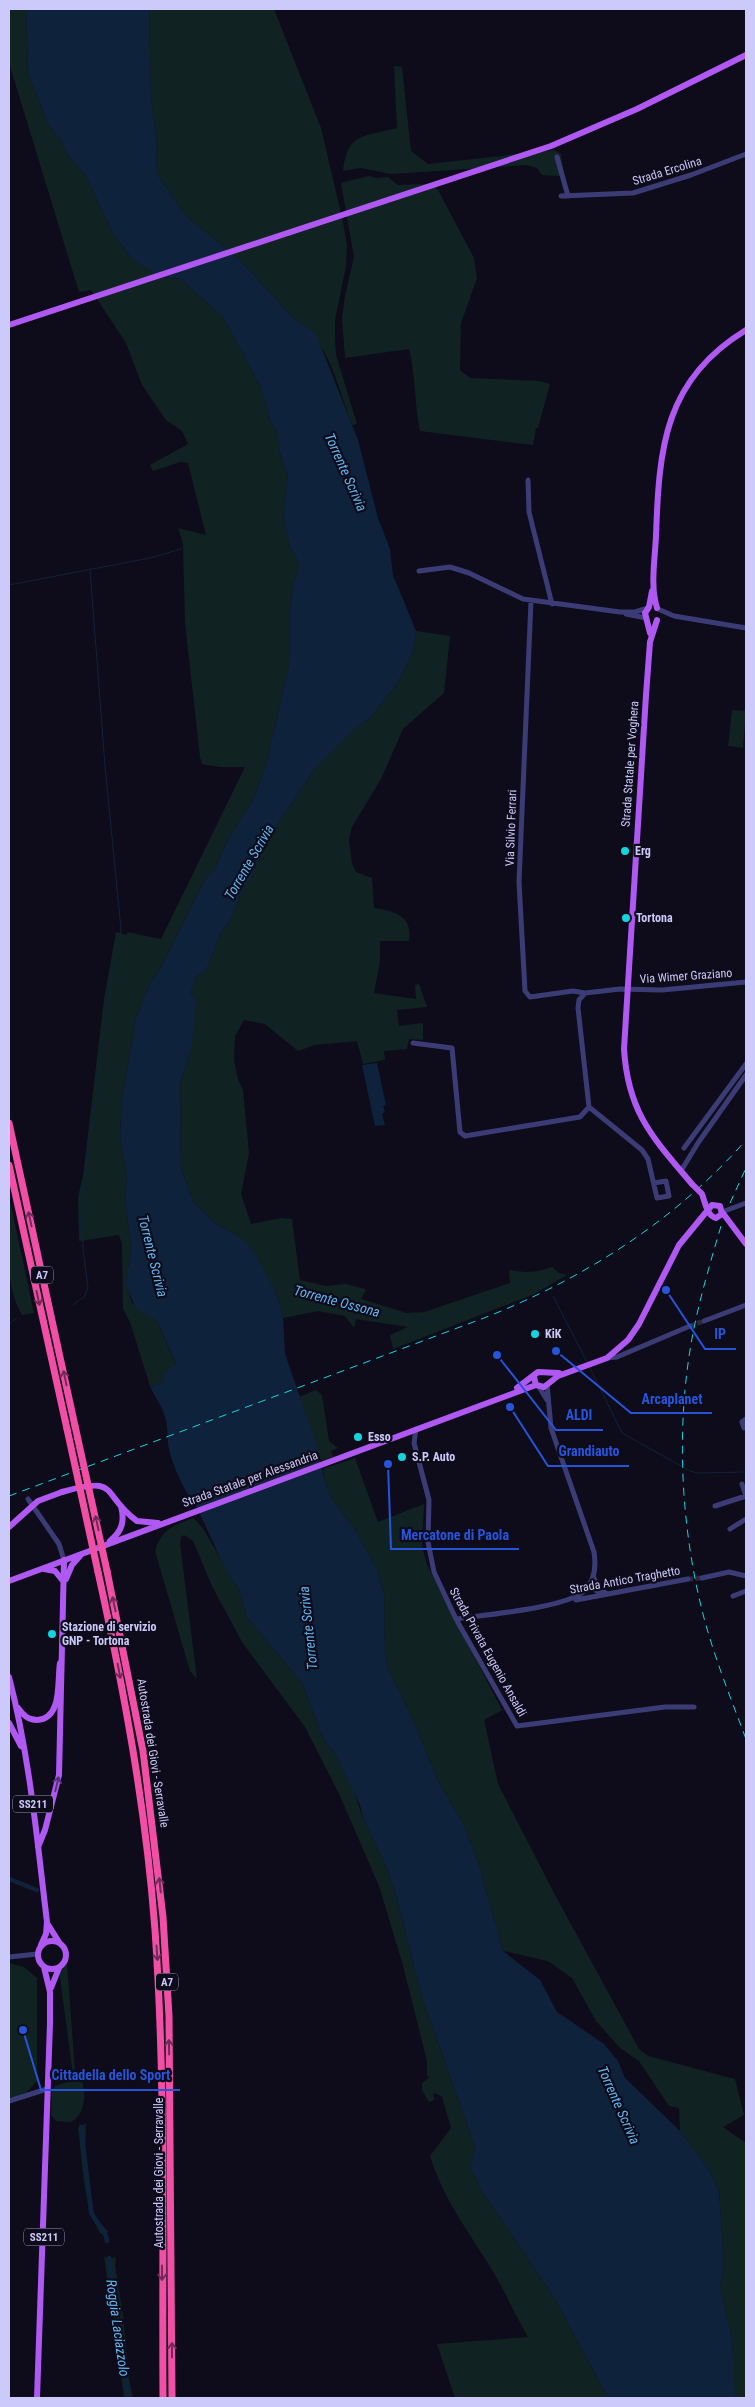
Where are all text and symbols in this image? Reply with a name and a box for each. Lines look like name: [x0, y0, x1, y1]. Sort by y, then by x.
street label: Strada Ercolina: [631, 154, 703, 188]
water label: Torrente Scrivia: [322, 430, 370, 514]
street label: Strada Statale per Voghera: [619, 700, 641, 827]
street label: Via Silvio Ferrari: [503, 789, 519, 867]
water label: Torrente Scrivia: [221, 822, 277, 902]
place label: Erg: [635, 844, 651, 858]
marker: Erg: [619, 845, 631, 857]
place label: Tortona: [636, 911, 673, 925]
marker: Tortona: [620, 912, 632, 924]
street label: Via Wimer Graziano: [639, 966, 733, 986]
one-way arrow: [25, 1212, 34, 1228]
water label: Torrente Scrivia: [135, 1213, 171, 1299]
road number: A7: [31, 1266, 53, 1284]
water label: Torrente Ossona: [292, 1282, 382, 1320]
one-way arrow: [34, 1290, 43, 1306]
callout: IP: [705, 1320, 736, 1349]
text: IP: [714, 1326, 726, 1342]
place label: KiK: [545, 1327, 562, 1341]
marker: KiK: [529, 1328, 541, 1340]
one-way arrow: [60, 1371, 69, 1387]
callout: Arcaplanet: [631, 1384, 712, 1413]
text: Arcaplanet: [642, 1391, 702, 1407]
callout: ALDI: [556, 1401, 603, 1430]
text: ALDI: [566, 1407, 592, 1423]
place label: Esso: [368, 1430, 391, 1444]
marker: Esso: [352, 1431, 364, 1443]
callout: Grandiauto: [548, 1437, 629, 1466]
text: Grandiauto: [558, 1443, 620, 1459]
street label: Strada Statale per Alessandria: [180, 1448, 320, 1510]
place label: S.P. Auto: [412, 1450, 455, 1464]
marker: S.P. Auto: [396, 1451, 408, 1463]
one-way arrow: [92, 1516, 101, 1532]
callout: Mercatone di Paola: [391, 1520, 519, 1549]
text: Mercatone di Paola: [401, 1527, 509, 1543]
street label: Strada Antico Traghetto: [569, 1563, 681, 1597]
water label: Torrente Scrivia: [296, 1585, 320, 1671]
street label: Strada Privata Eugenio Ansaldi: [447, 1585, 529, 1719]
one-way arrow: [109, 1596, 118, 1612]
place label: Stazione di servizio GNP - Tortona: [62, 1620, 157, 1648]
marker: Stazione di servizio GNP - Tortona: [46, 1628, 58, 1640]
one-way arrow: [115, 1662, 124, 1678]
street label: Autostrada dei Giovi - Serravalle: [134, 1678, 172, 1829]
one-way arrow: [53, 1776, 62, 1792]
road number: SS211: [13, 1796, 53, 1812]
one-way arrow: [155, 1877, 165, 1893]
one-way arrow: [152, 1945, 161, 1961]
road number: A7: [156, 1974, 178, 1990]
one-way arrow: [164, 2039, 174, 2056]
callout: Cittadella dello Sport: [41, 2061, 180, 2090]
water label: Torrente Scrivia: [595, 2063, 643, 2147]
text: Cittadella dello Sport: [52, 2067, 170, 2083]
street label: Autostrada dei Giovi - Serravalle: [152, 2097, 166, 2248]
road number: SS211: [24, 2228, 64, 2246]
one-way arrow: [157, 2264, 167, 2281]
water label: Roggia Laciazzolo: [103, 2279, 133, 2378]
one-way arrow: [167, 2342, 177, 2358]

